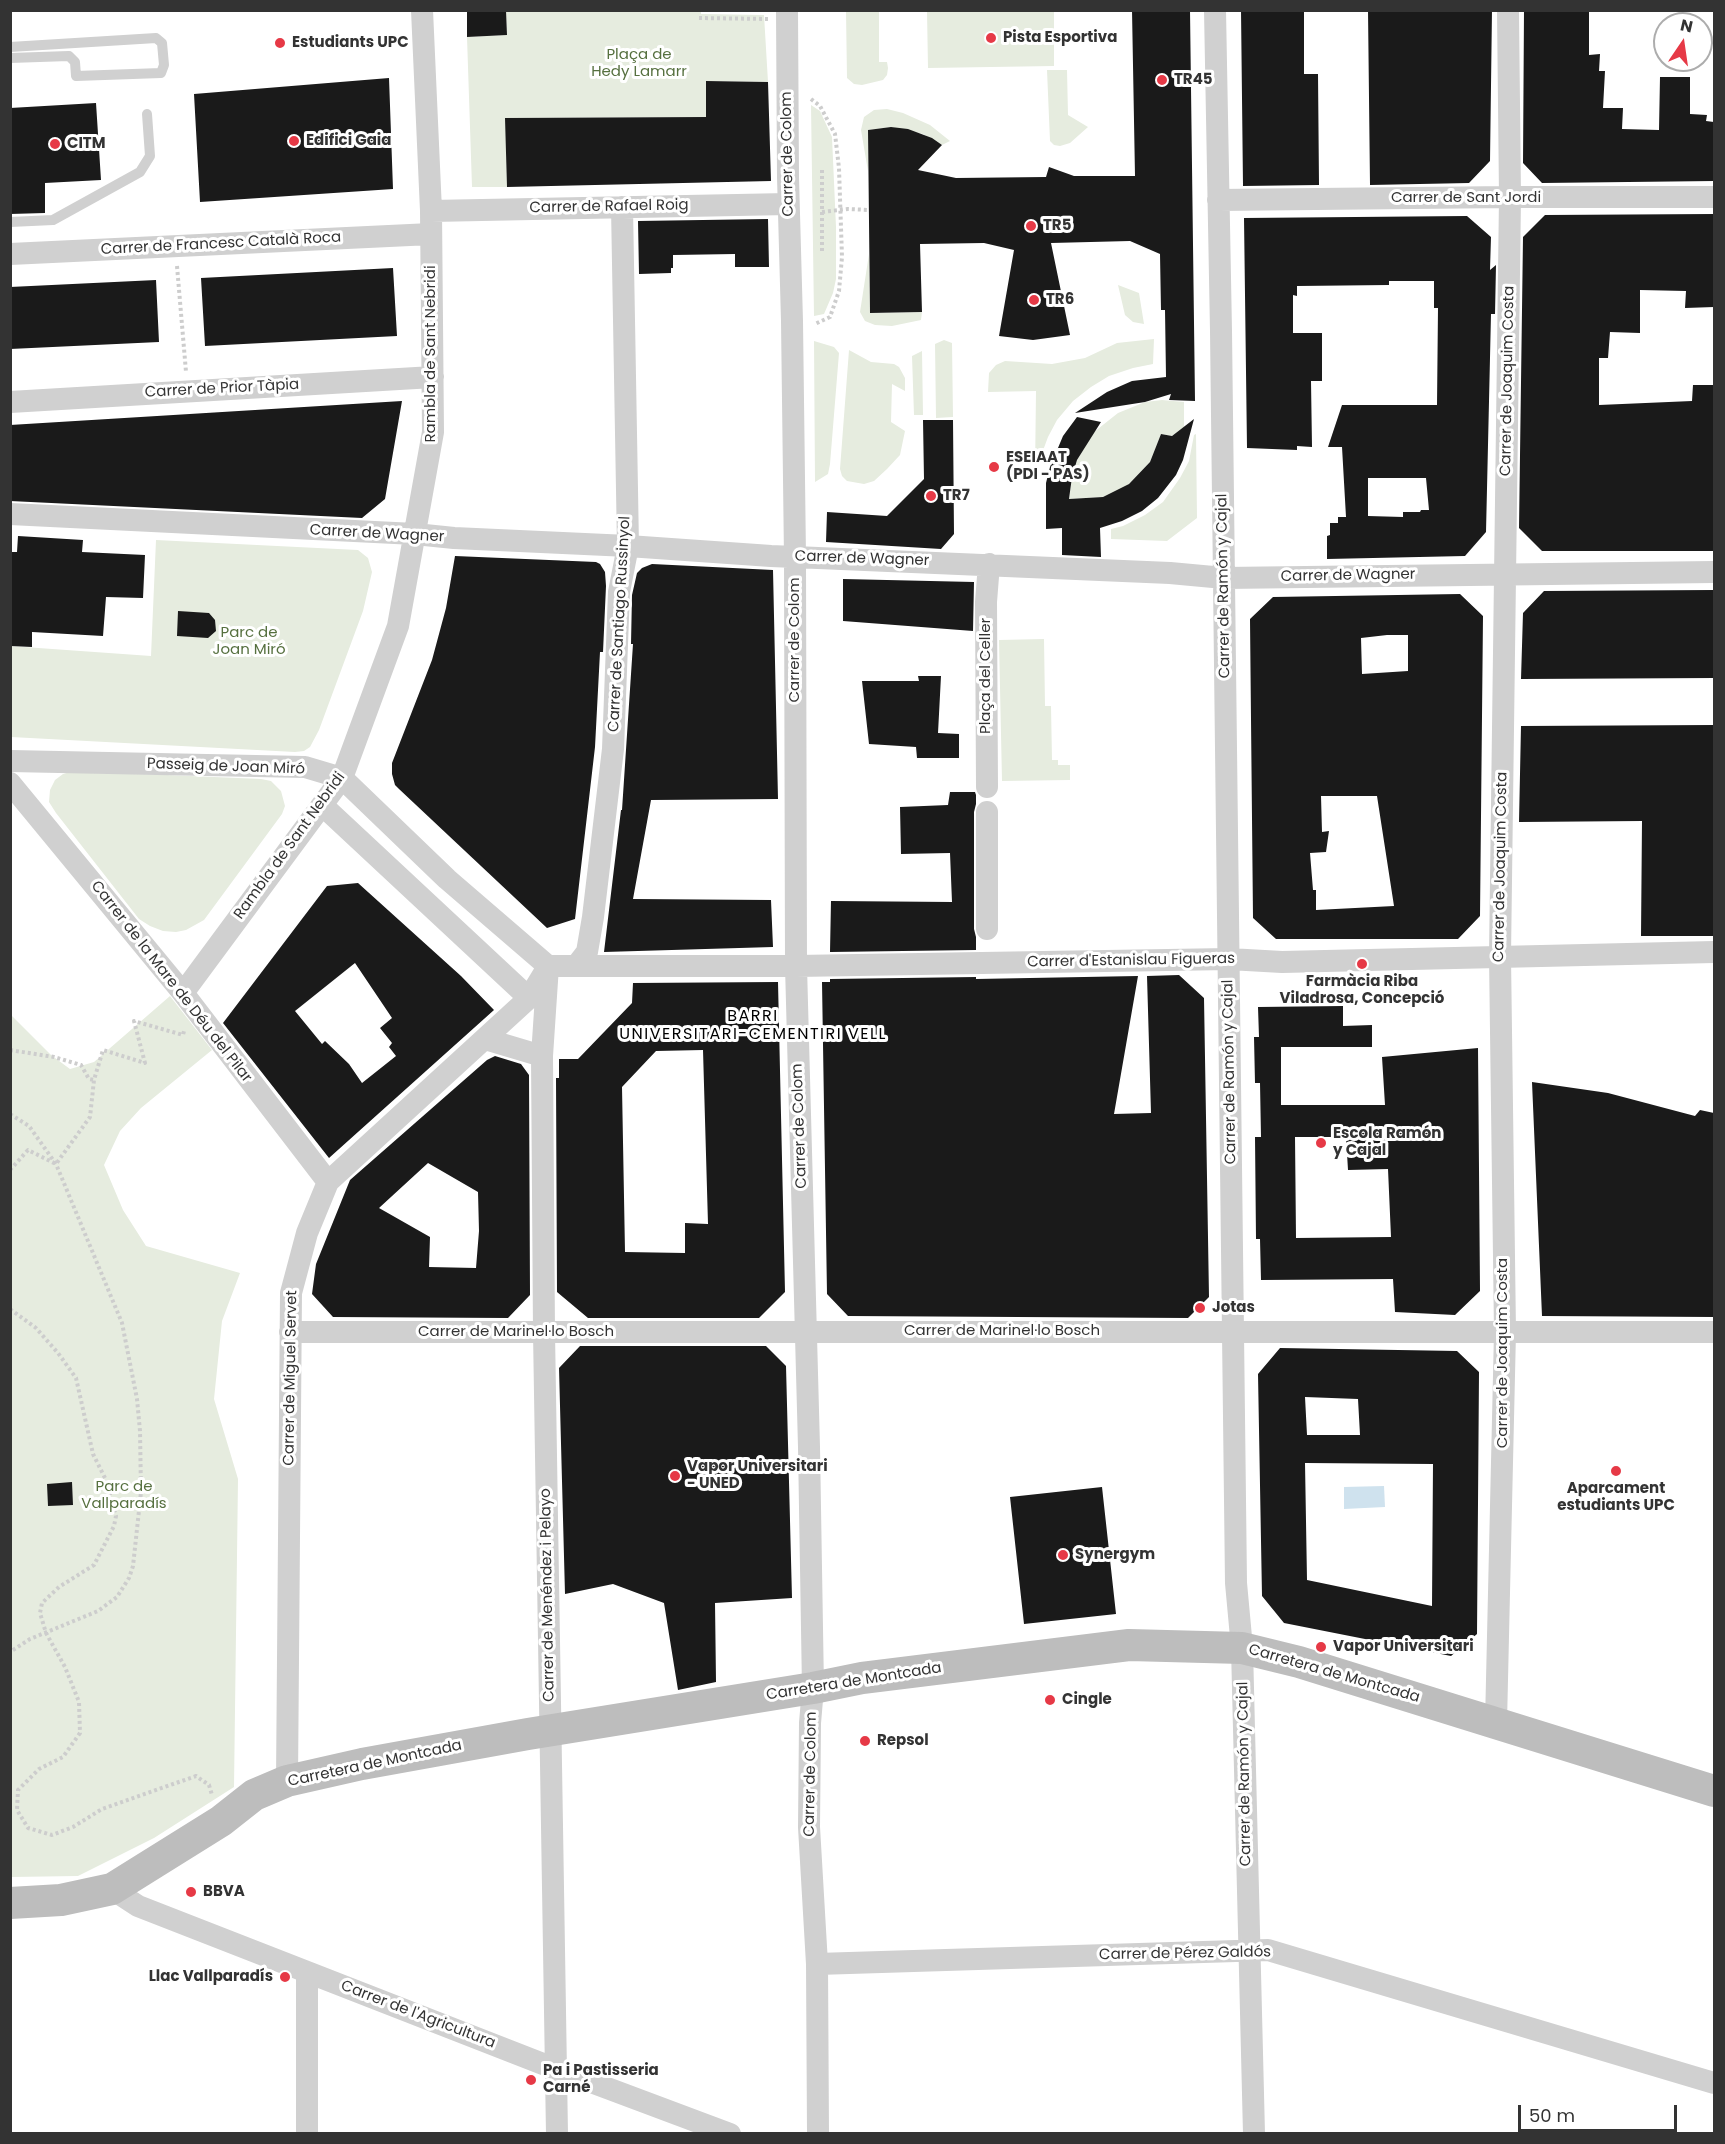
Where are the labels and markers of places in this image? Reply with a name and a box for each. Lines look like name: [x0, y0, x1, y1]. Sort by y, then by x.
place label: Pista Esportiva: [1003, 29, 1117, 47]
marker: Pista Esportiva: [984, 31, 998, 45]
place label: Estudiants UPC: [292, 34, 409, 52]
marker: Estudiants UPC: [273, 36, 287, 50]
place label: TR45: [1174, 71, 1213, 89]
marker: TR45: [1155, 73, 1169, 87]
place label: Edifici Gaia: [306, 132, 391, 150]
marker: Edifici Gaia: [287, 134, 301, 148]
place label: CITM: [67, 135, 105, 153]
marker: CITM: [48, 137, 62, 151]
place label: TR5: [1043, 217, 1071, 235]
marker: TR5: [1024, 219, 1038, 233]
place label: TR6: [1046, 291, 1074, 309]
marker: TR6: [1027, 293, 1041, 307]
place label: ESEIAAT (PDI - PAS): [1006, 449, 1090, 484]
marker: ESEIAAT (PDI - PAS): [987, 460, 1001, 474]
place label: TR7: [943, 487, 970, 505]
marker: TR7: [924, 489, 938, 503]
marker: Farmàcia Riba Viladrosa, Concepció: [1355, 957, 1369, 971]
place label: Farmàcia Riba Viladrosa, Concepció: [1280, 973, 1444, 1008]
place label: Escola Ramón y Cajal: [1333, 1125, 1441, 1160]
marker: Escola Ramón y Cajal: [1314, 1136, 1328, 1150]
place label: Jotas: [1212, 1299, 1255, 1317]
marker: Jotas: [1193, 1301, 1207, 1315]
place label: Vapor Universitari - UNED: [687, 1458, 828, 1493]
marker: Aparcament estudiants UPC: [1609, 1464, 1623, 1478]
marker: Vapor Universitari - UNED: [668, 1469, 682, 1483]
place label: Aparcament estudiants UPC: [1557, 1480, 1675, 1515]
place label: Synergym: [1075, 1546, 1155, 1564]
marker: Synergym: [1056, 1548, 1070, 1562]
place label: Vapor Universitari: [1333, 1638, 1474, 1656]
marker: Vapor Universitari: [1314, 1640, 1328, 1654]
place label: Cingle: [1062, 1691, 1112, 1709]
marker: Cingle: [1043, 1693, 1057, 1707]
place label: Repsol: [877, 1732, 929, 1750]
marker: Repsol: [858, 1734, 872, 1748]
place label: BBVA: [203, 1883, 245, 1901]
marker: BBVA: [184, 1885, 198, 1899]
place label: Llac Vallparadís: [149, 1968, 273, 1986]
marker: Llac Vallparadís: [278, 1970, 292, 1984]
place label: Pa i Pastisseria Carné: [543, 2062, 659, 2097]
marker: Pa i Pastisseria Carné: [524, 2073, 538, 2087]

